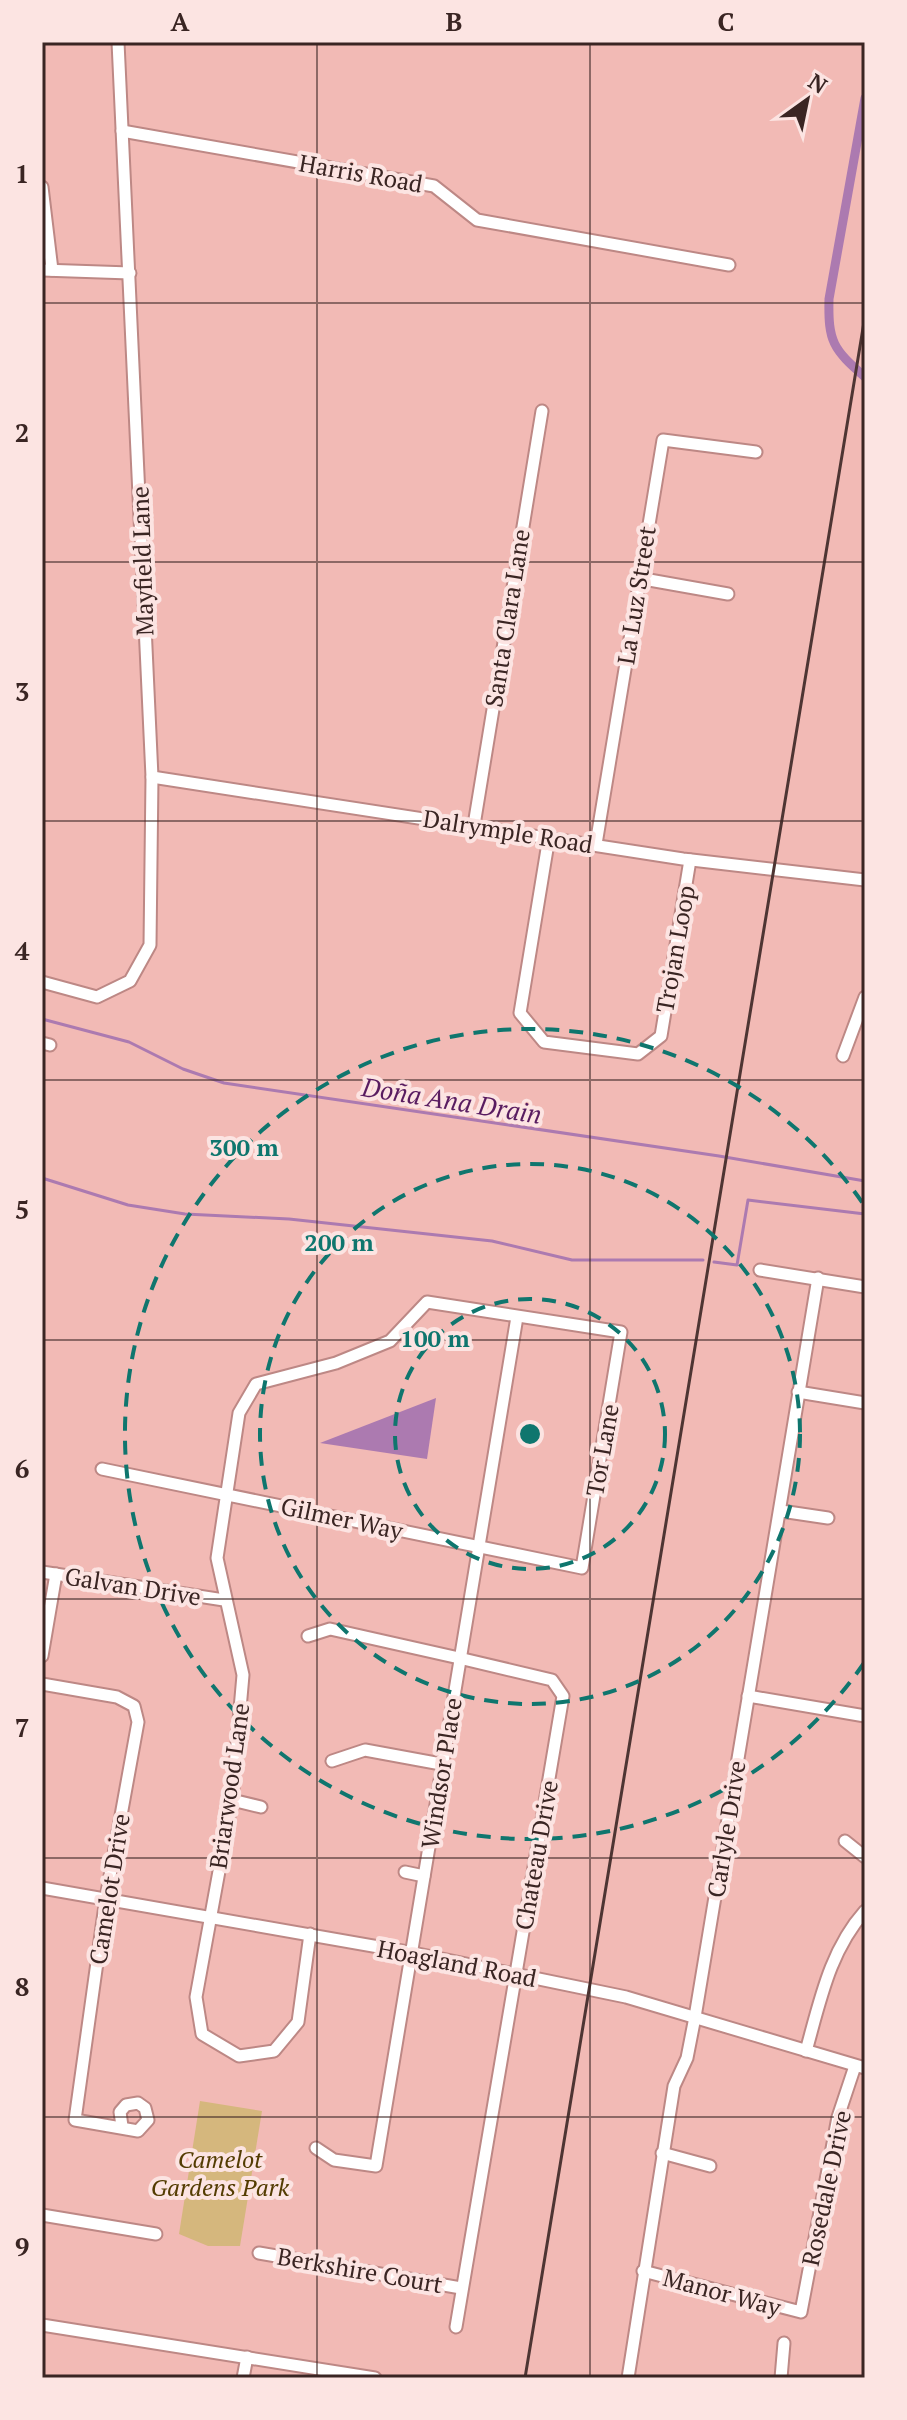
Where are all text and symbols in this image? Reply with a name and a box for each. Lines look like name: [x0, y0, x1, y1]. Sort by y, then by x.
text: A: [171, 4, 190, 38]
text: B: [446, 4, 462, 38]
text: C: [718, 4, 734, 38]
north arrow: [767, 60, 847, 140]
text: N: [803, 66, 833, 100]
street label: Harris Road: [297, 146, 425, 200]
text: 1: [15, 156, 29, 190]
text: 2: [15, 415, 29, 449]
street label: Mayfield Lane: [123, 486, 161, 636]
street label: La Luz Street: [609, 523, 663, 666]
street label: Santa Clara Lane: [477, 527, 537, 709]
text: 3: [15, 674, 29, 708]
street label: Dalrymple Road: [421, 802, 595, 860]
street label: Trojan Loop: [648, 883, 702, 1015]
text: 4: [15, 933, 30, 967]
water label: Doña Ana Drain: [359, 1069, 544, 1131]
text: 300 m: [209, 1131, 279, 1163]
text: 5: [15, 1192, 29, 1226]
text: 200 m: [304, 1226, 374, 1258]
text: 100 m: [400, 1322, 470, 1354]
street label: Tor Lane: [578, 1401, 626, 1499]
centre of rings: [516, 1420, 544, 1448]
text: 6: [15, 1451, 29, 1485]
street label: Gilmer Way: [278, 1489, 407, 1547]
street label: Galvan Drive: [63, 1559, 203, 1613]
street label: Windsor Place: [413, 1695, 469, 1851]
street label: Briarwood Lane: [202, 1701, 256, 1871]
text: 7: [15, 1710, 29, 1744]
street label: Carlyle Drive: [699, 1758, 753, 1900]
street label: Chateau Drive: [507, 1778, 565, 1932]
street label: Camelot Drive: [81, 1811, 137, 1967]
street label: Hoagland Road: [375, 1932, 539, 1994]
text: 8: [15, 1969, 29, 2003]
street label: Rosedale Drive: [794, 2107, 858, 2269]
park label: Camelot Gardens Park: [151, 2143, 290, 2203]
text: 9: [15, 2229, 29, 2263]
street label: Berkshire Court: [275, 2240, 445, 2300]
street label: Manor Way: [660, 2261, 785, 2323]

